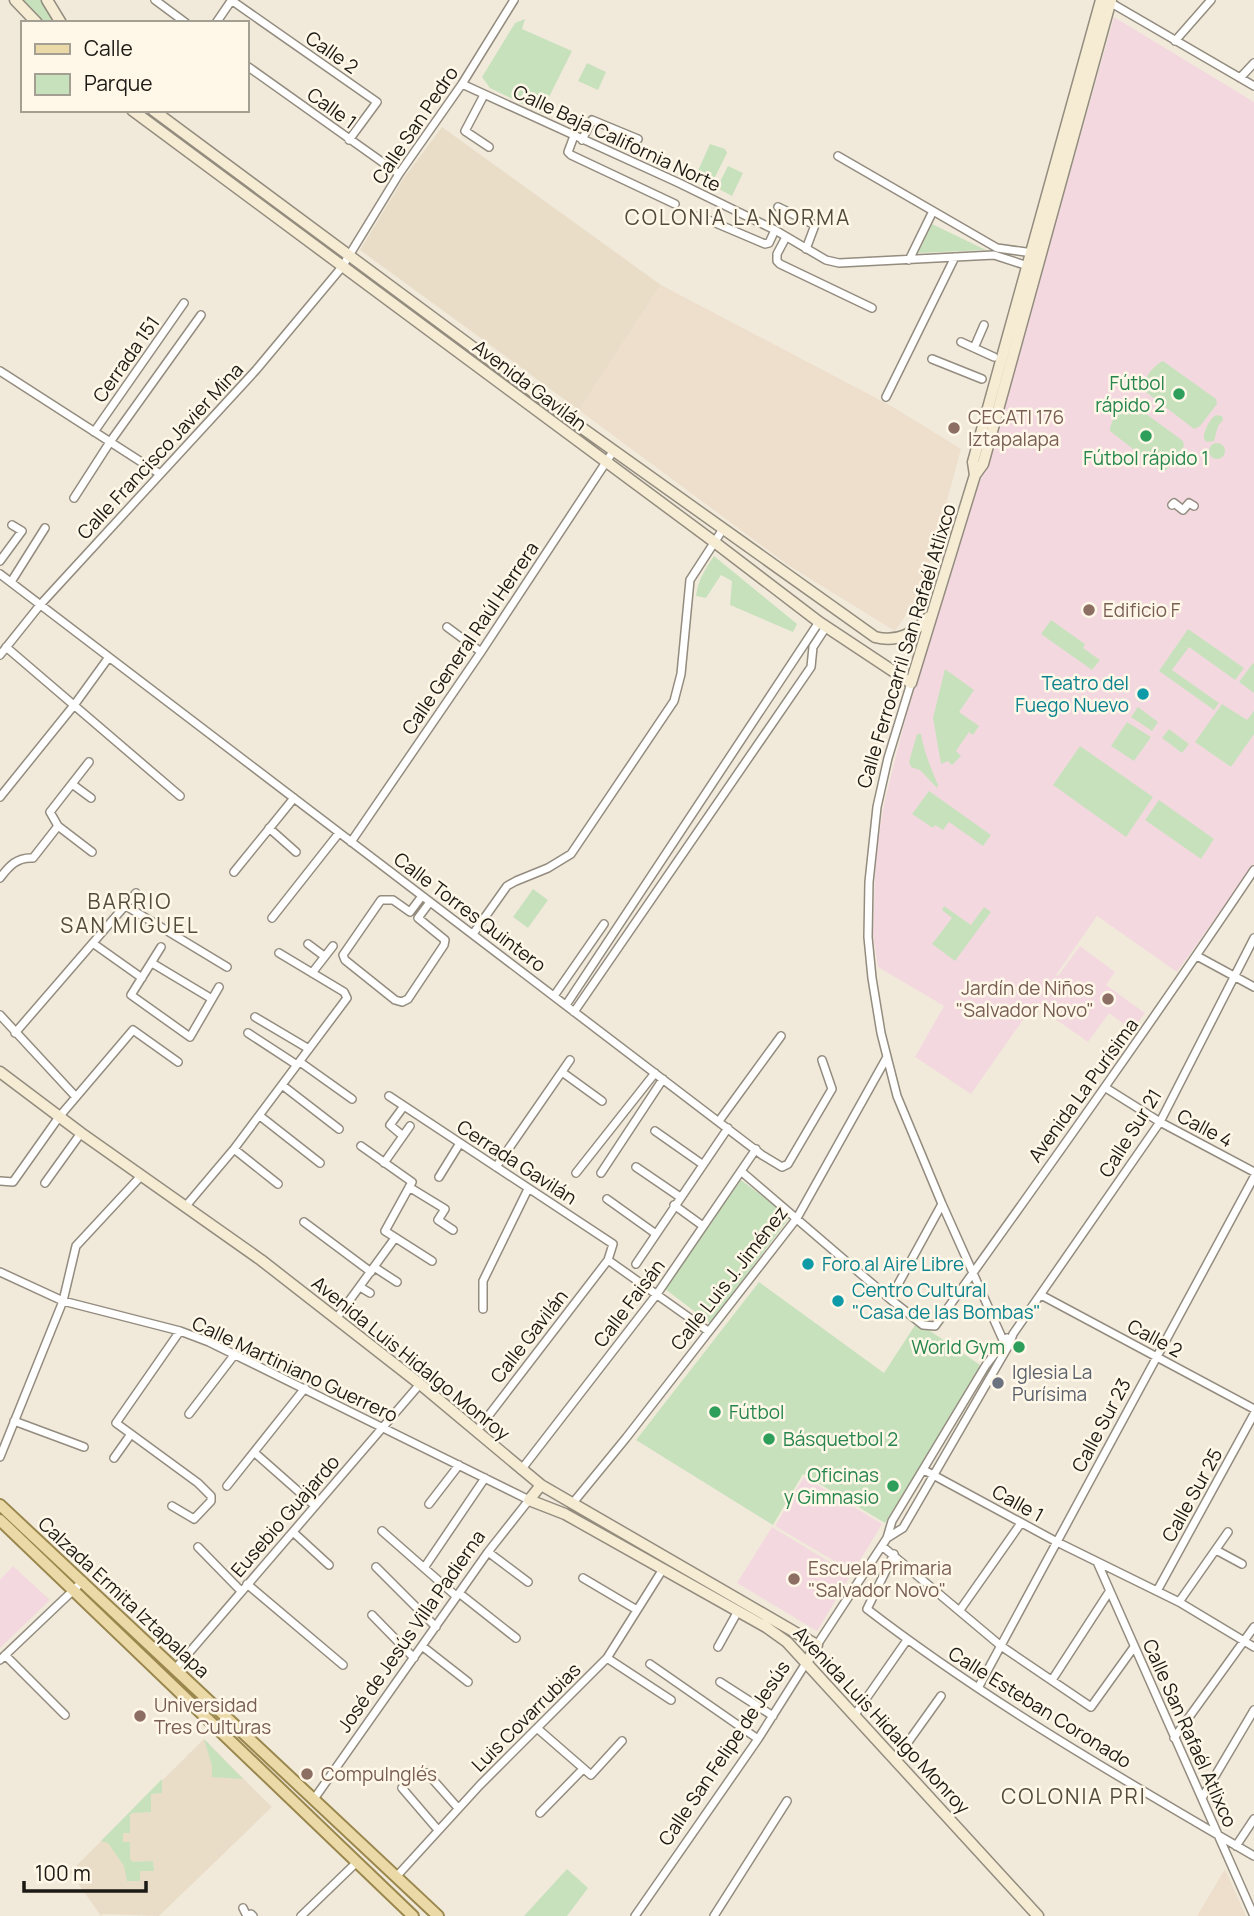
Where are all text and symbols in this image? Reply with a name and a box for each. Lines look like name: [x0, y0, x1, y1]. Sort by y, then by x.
legend: [21, 21, 248, 112]
street label: Calle 2: [300, 24, 364, 80]
text: Calle: [84, 34, 133, 62]
street label: Calle San Pedro: [366, 61, 464, 189]
text: Parque: [84, 69, 153, 97]
street label: Calle Baja California Norte: [509, 78, 725, 198]
street label: Calle 1: [302, 81, 362, 135]
district label: COLONIA LA NORMA: [625, 203, 851, 231]
street label: Cerrada 151: [87, 311, 165, 407]
street label: Avenida Gavilán: [468, 334, 592, 436]
street label: Calle Francisco Javier Mina: [71, 357, 249, 545]
place label: Fútbol rápido 2: [1095, 370, 1165, 418]
marker: Fútbol rápido 2: [1171, 386, 1187, 402]
place label: CECATI 176 Iztapalapa: [968, 404, 1064, 452]
marker: CECATI 176 Iztapalapa: [946, 420, 962, 436]
marker: Fútbol rápido 1: [1138, 428, 1154, 444]
place label: Fútbol rápido 1: [1083, 445, 1209, 471]
street label: Calle Ferrocarril San Rafaél Atlixco: [850, 501, 962, 791]
street label: Calle General Raúl Herrera: [396, 536, 544, 740]
place label: Edificio F: [1103, 597, 1181, 623]
marker: Edificio F: [1081, 602, 1097, 618]
place label: Teatro del Fuego Nuevo: [1015, 670, 1129, 718]
marker: Teatro del Fuego Nuevo: [1135, 686, 1151, 702]
street label: Calle Torres Quintero: [389, 846, 551, 978]
district label: BARRIO SAN MIGUEL: [60, 887, 200, 939]
place label: Jardín de Niños "Salvador Novo": [956, 975, 1094, 1023]
marker: Jardín de Niños "Salvador Novo": [1100, 991, 1116, 1007]
street label: Avenida La Purísima: [1022, 1013, 1144, 1167]
street label: Calle Sur 21: [1093, 1084, 1167, 1182]
street label: Calle 4: [1173, 1103, 1237, 1153]
street label: Cerrada Gavilán: [452, 1113, 582, 1211]
street label: Calle Luis J. Jiménez: [665, 1201, 793, 1355]
place label: Foro al Aire Libre: [822, 1251, 964, 1277]
street label: Calle Faisán: [587, 1254, 671, 1352]
marker: Foro al Aire Libre: [800, 1256, 816, 1272]
street label: Avenida Luis Hidalgo Monroy: [306, 1270, 516, 1446]
place label: Centro Cultural "Casa de las Bombas": [852, 1277, 1041, 1325]
street label: Calle Gavilán: [484, 1284, 574, 1388]
marker: Centro Cultural "Casa de las Bombas": [830, 1293, 846, 1309]
street label: Calle Martiniano Guerrero: [188, 1310, 402, 1428]
street label: Calle 2: [1123, 1313, 1187, 1363]
place label: World Gym: [911, 1334, 1005, 1360]
marker: World Gym: [1011, 1339, 1027, 1355]
place label: Iglesia La Purísima: [1012, 1359, 1092, 1407]
street label: Calle Sur 23: [1065, 1373, 1137, 1477]
marker: Iglesia La Purísima: [990, 1375, 1006, 1391]
place label: Fútbol: [729, 1399, 784, 1425]
marker: Fútbol: [707, 1404, 723, 1420]
place label: Básquetbol 2: [783, 1426, 898, 1452]
marker: Básquetbol 2: [761, 1431, 777, 1447]
street label: Calle Sur 25: [1156, 1443, 1228, 1547]
street label: Eusebio Guajardo: [225, 1450, 345, 1582]
place label: Oficinas y Gimnasio: [784, 1462, 879, 1510]
marker: Oficinas y Gimnasio: [885, 1478, 901, 1494]
street label: Calle 1: [987, 1478, 1049, 1528]
street label: Calzada Ermita Iztapalapa: [33, 1511, 215, 1683]
street label: José de Jesús Villa Padierna: [331, 1525, 491, 1737]
place label: Escuela Primaria "Salvador Novo": [808, 1555, 952, 1603]
marker: Escuela Primaria "Salvador Novo": [786, 1571, 802, 1587]
street label: Avenida Luis Hidalgo Monroy: [788, 1620, 976, 1820]
street label: Calle San Rafaél Atlixco: [1137, 1635, 1243, 1831]
street label: Calle Esteban Coronado: [944, 1640, 1136, 1774]
street label: Calle San Felipe de Jesús: [652, 1655, 796, 1851]
street label: Luis Covarrubias: [466, 1657, 586, 1777]
place label: Universidad Tres Culturas: [154, 1692, 271, 1740]
marker: Universidad Tres Culturas: [132, 1708, 148, 1724]
place label: CompuInglés: [321, 1761, 437, 1787]
marker: CompuInglés: [299, 1766, 315, 1782]
district label: COLONIA PRI: [1001, 1782, 1147, 1810]
scale bar: [24, 1850, 147, 1894]
text: 100 m: [35, 1859, 91, 1887]

